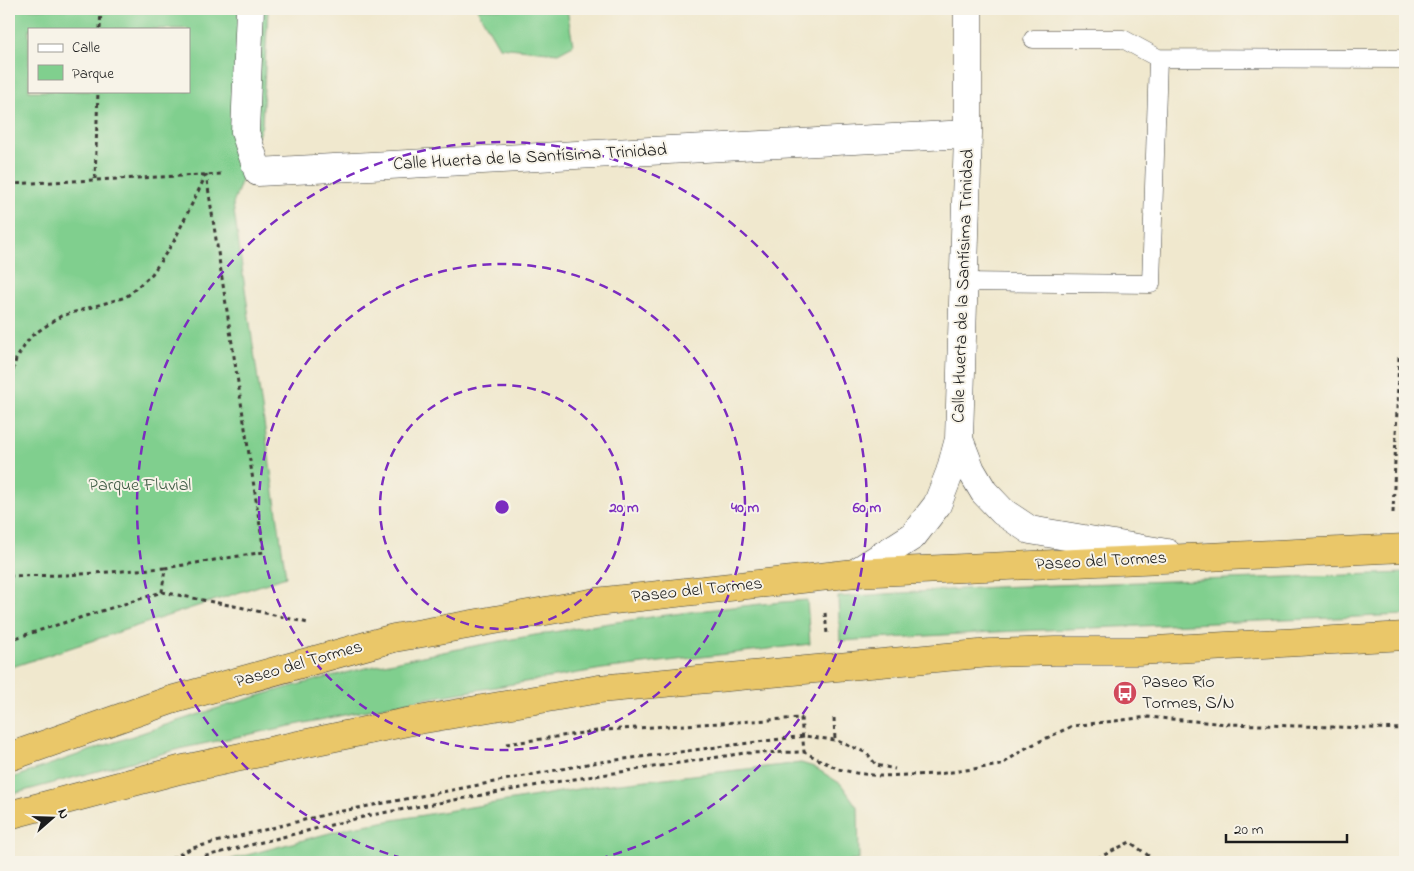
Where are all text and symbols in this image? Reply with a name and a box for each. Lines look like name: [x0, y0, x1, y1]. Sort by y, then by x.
legend: [28, 28, 190, 92]
text: Calle: [72, 37, 100, 59]
text: Parque: [72, 63, 114, 85]
street label: Calle Huerta de la Santísima Trinidad: [393, 138, 667, 178]
street label: Calle Huerta de la Santísima Trinidad: [946, 149, 982, 423]
park label: Parque Fluvial: [89, 473, 191, 499]
text: 20 m: [608, 497, 639, 519]
text: 40 m: [730, 497, 759, 519]
text: 60 m: [852, 497, 882, 519]
centre of rings: [493, 498, 511, 516]
street label: Paseo del Tormes: [1035, 546, 1167, 578]
street label: Paseo del Tormes: [630, 571, 764, 611]
street label: Paseo del Tormes: [232, 634, 366, 696]
place label: Paseo Río Tormes, S/N: [1142, 670, 1235, 717]
bus stop icon: Paseo Río Tormes, S/N: [1112, 680, 1138, 706]
north arrow: [28, 794, 78, 844]
text: N: [51, 806, 74, 822]
scale bar: [1226, 811, 1348, 843]
text: 20 m: [1234, 819, 1264, 841]

